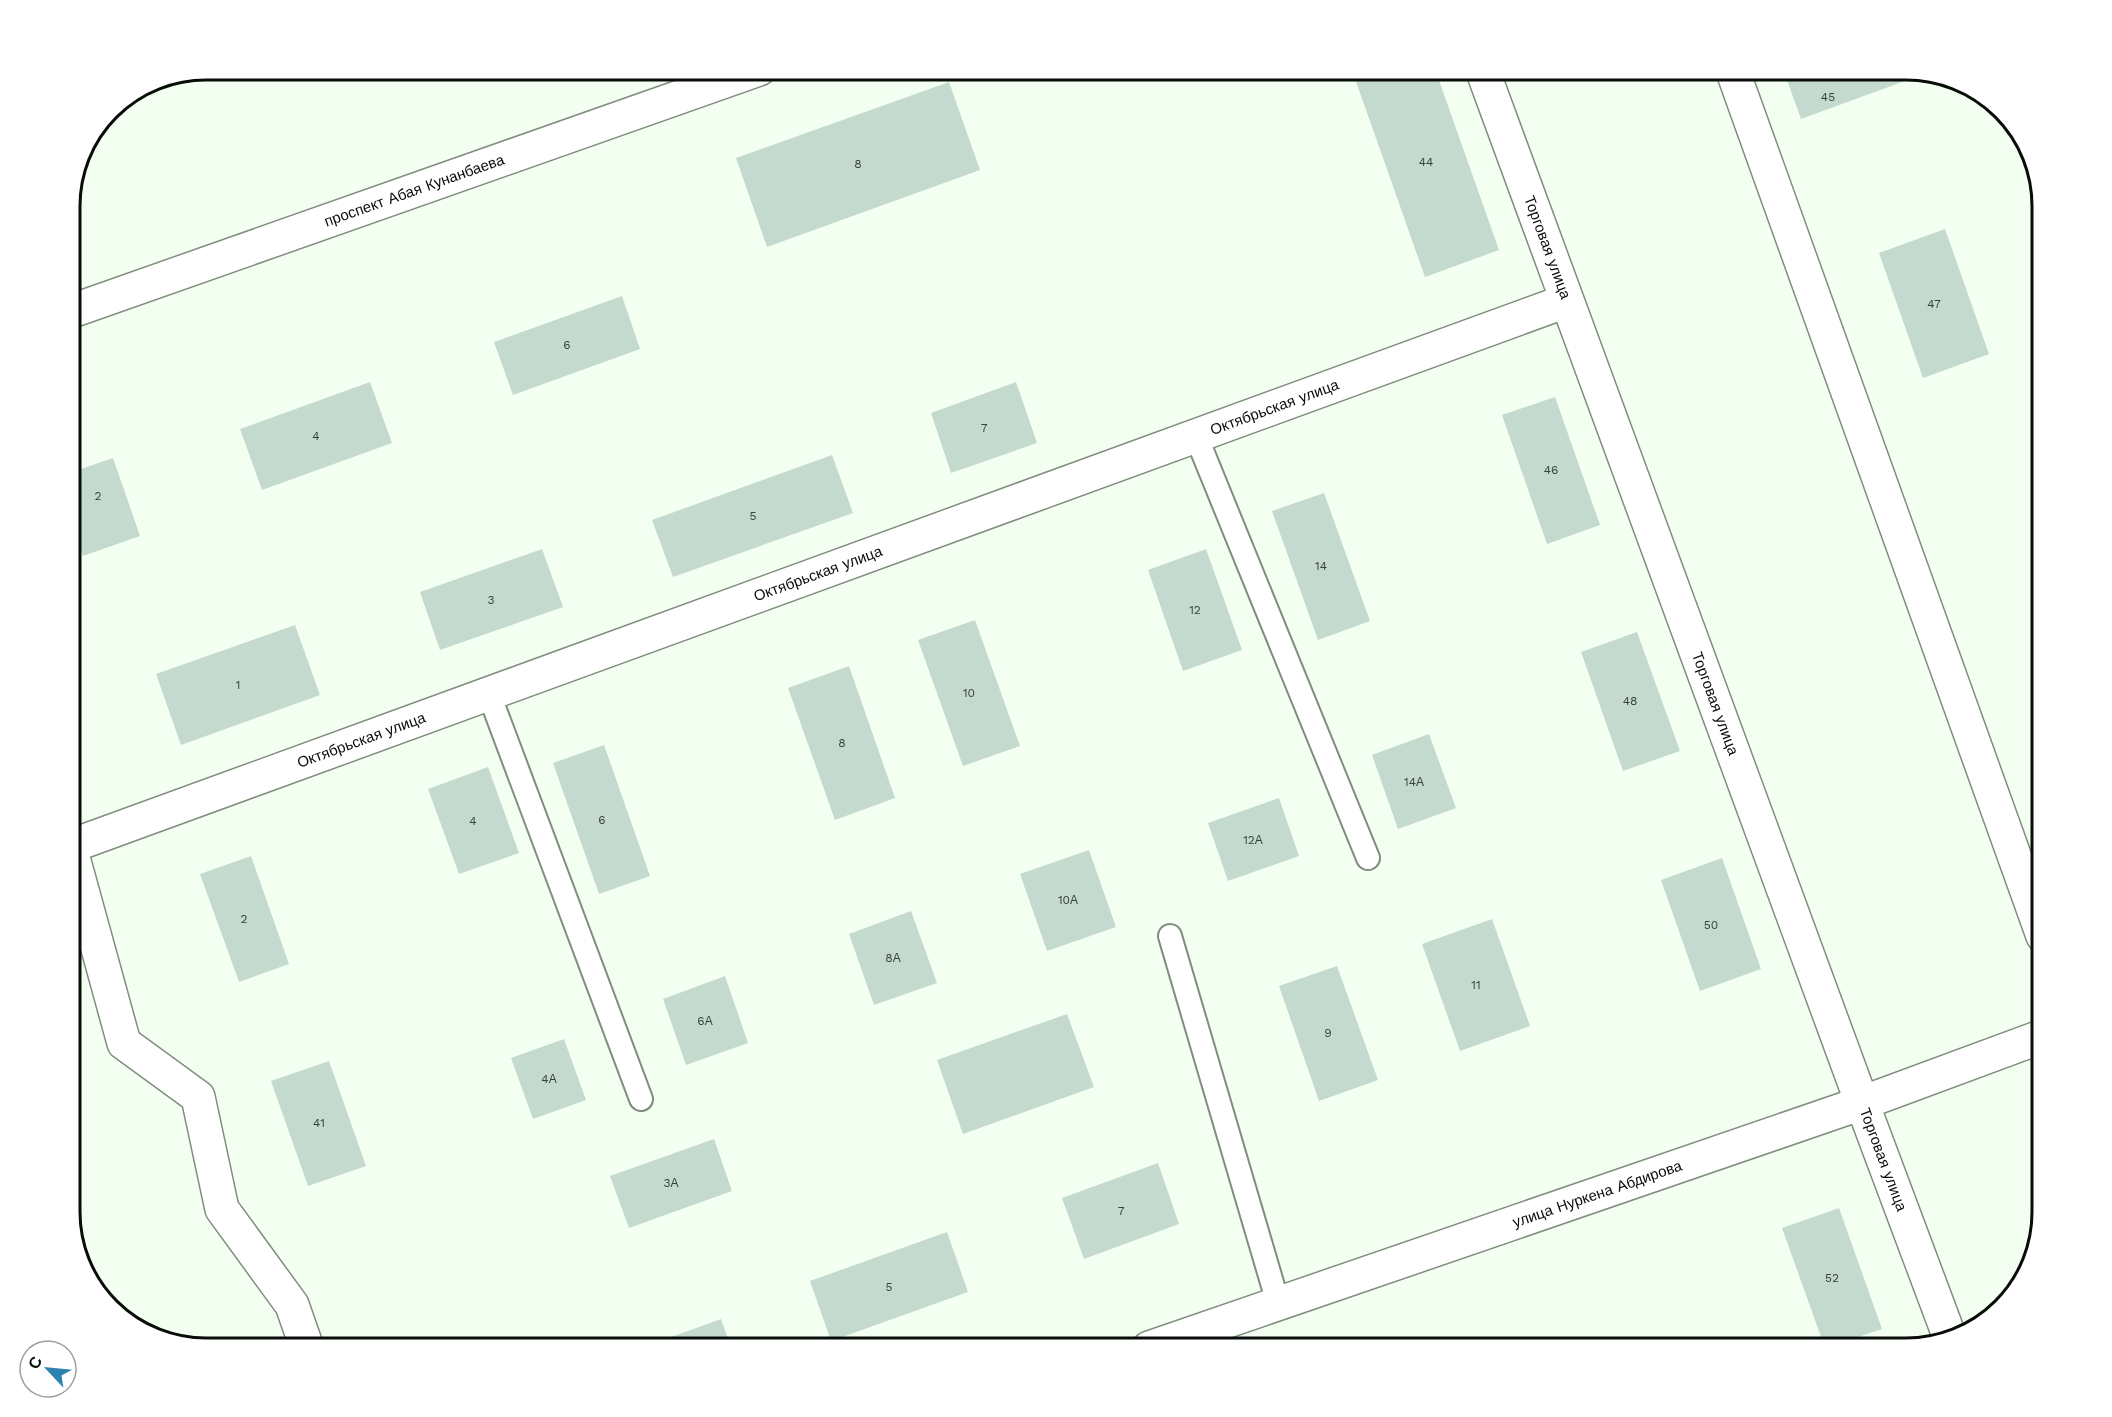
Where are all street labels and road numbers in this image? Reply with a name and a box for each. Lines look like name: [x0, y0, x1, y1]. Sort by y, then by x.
street label: проспект Абая Кунанбаева: [322, 150, 507, 230]
street label: Торговая улица: [1520, 193, 1575, 302]
street label: Октябрьская улица: [1208, 375, 1342, 439]
street label: Октябрьская улица: [751, 542, 885, 605]
street label: Торговая улица: [1688, 649, 1743, 758]
street label: Октябрьская улица: [295, 708, 429, 772]
street label: Торговая улица: [1856, 1105, 1911, 1214]
street label: улица Нуркена Абдирова: [1510, 1156, 1685, 1231]

